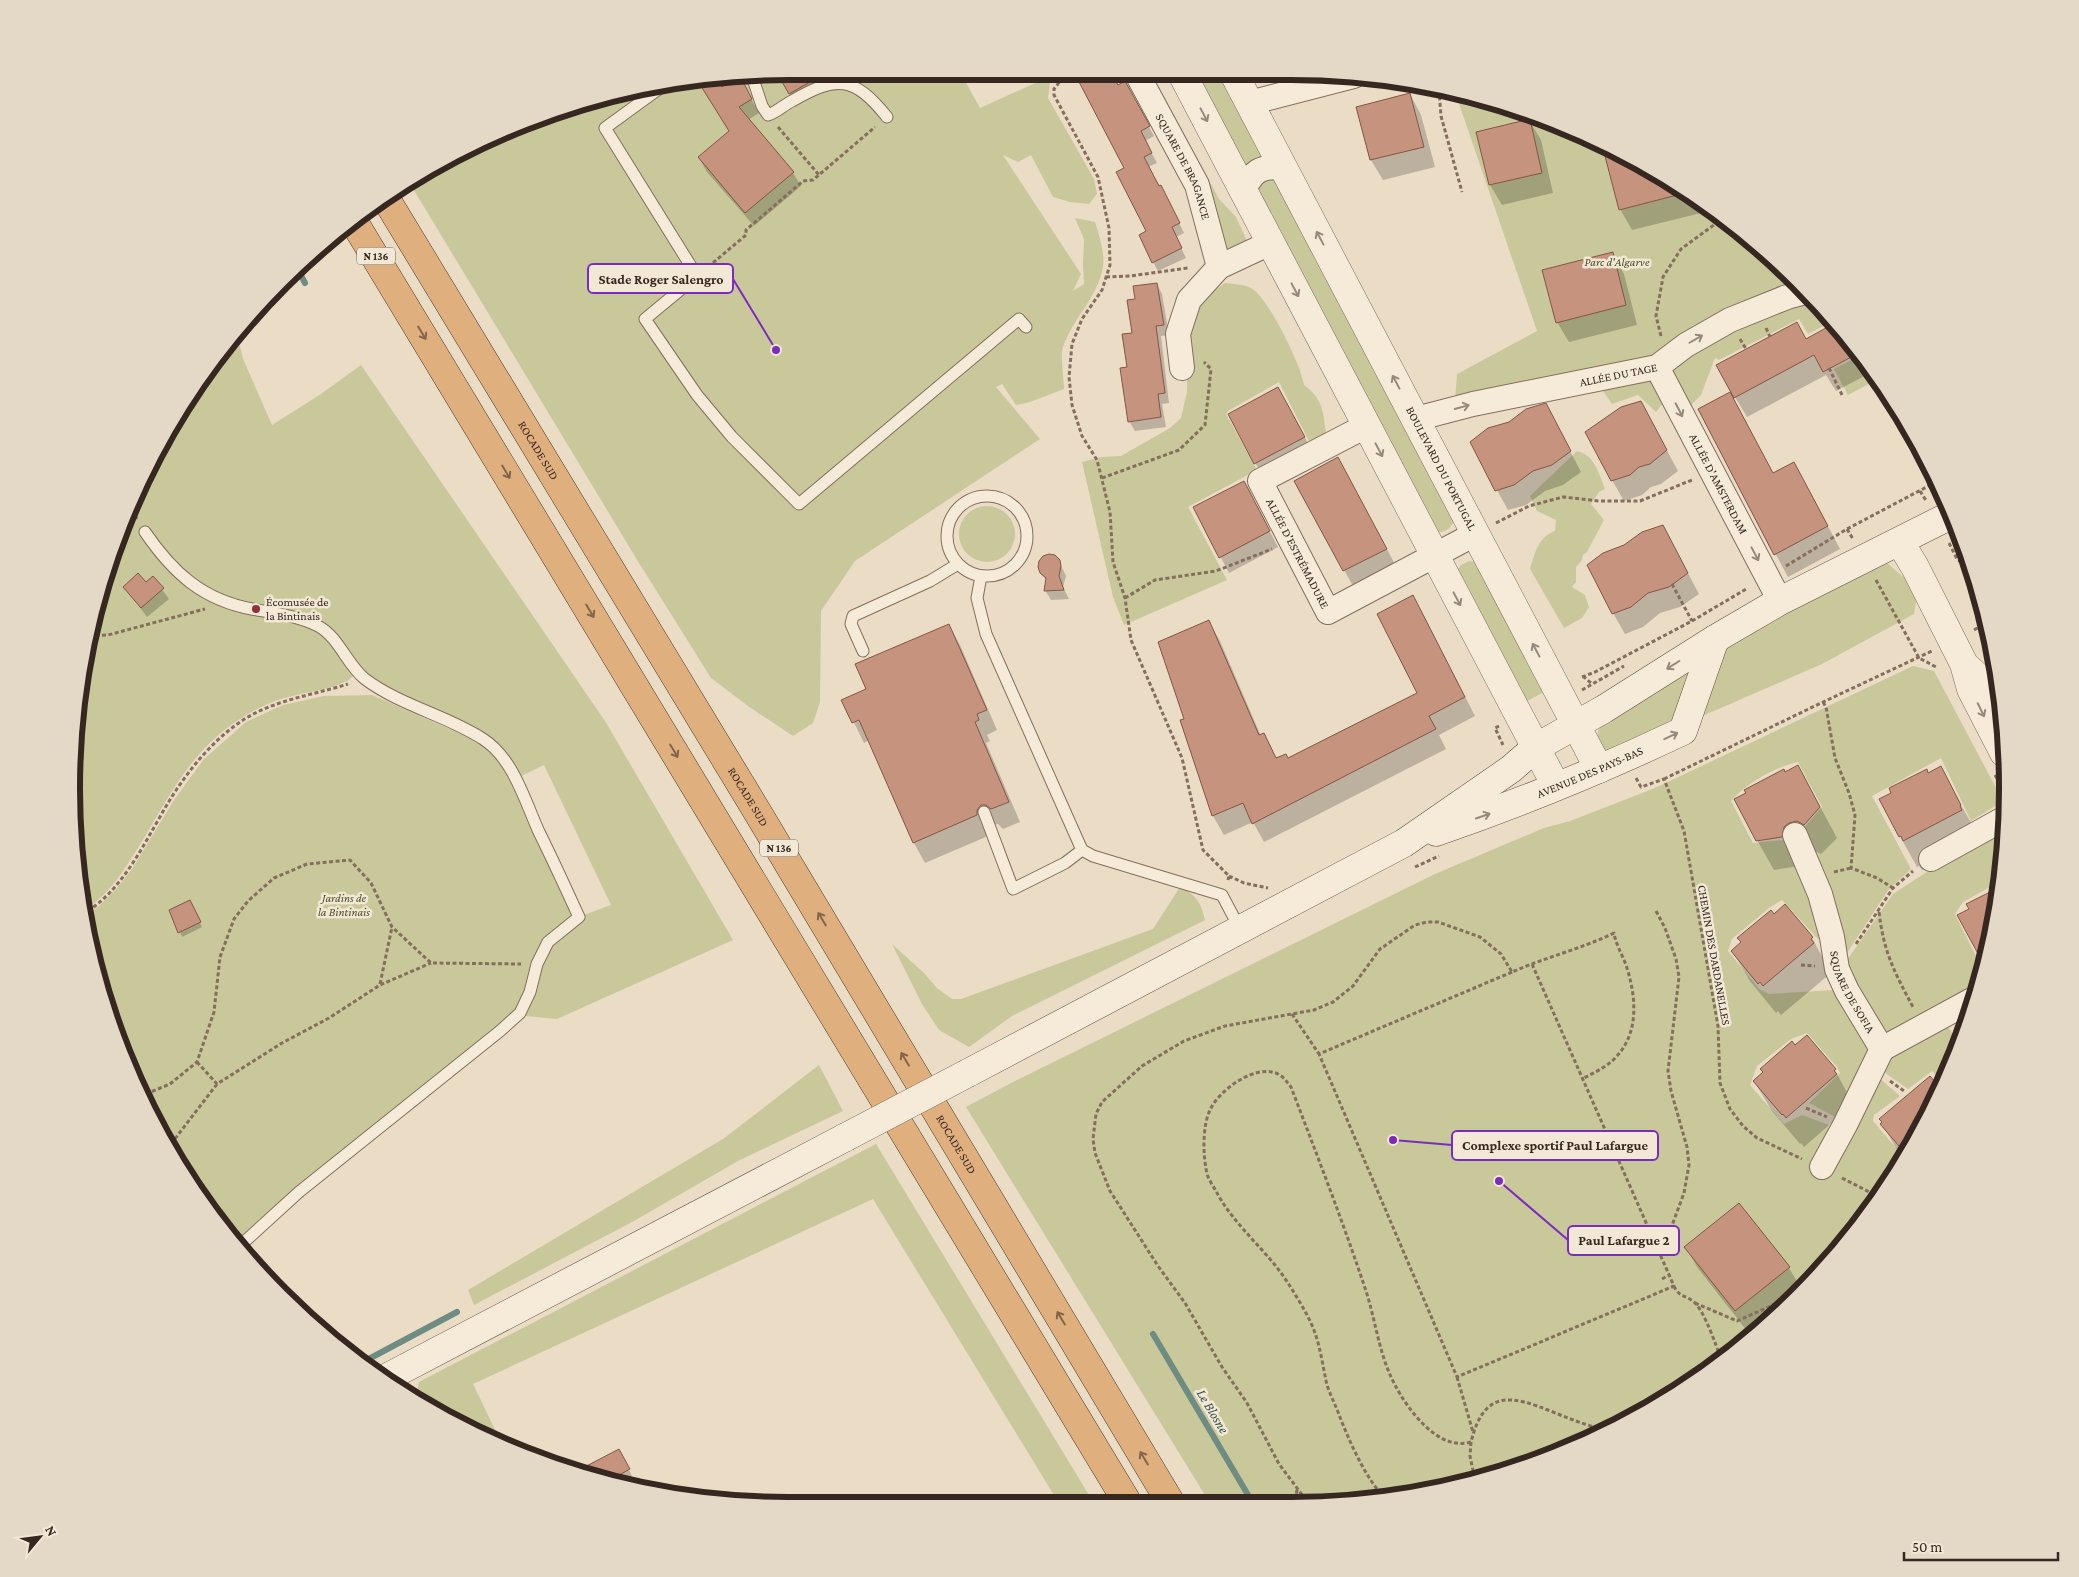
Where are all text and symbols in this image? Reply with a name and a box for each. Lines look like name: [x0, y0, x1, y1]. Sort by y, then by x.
one-way arrow: [1199, 108, 1209, 123]
street label: SQUARE DE BRAGANCE: [1153, 111, 1213, 222]
one-way arrow: [1315, 232, 1325, 246]
road number: N 136: [357, 248, 395, 264]
park label: Parc d'Algarve: [1585, 255, 1650, 269]
callout: Stade Roger Salengro: [588, 264, 733, 293]
text: Stade Roger Salengro: [598, 271, 724, 287]
one-way arrow: [1290, 283, 1300, 298]
one-way arrow: [418, 325, 428, 339]
one-way arrow: [1689, 333, 1703, 343]
street label: ALLÉE DU TAGE: [1578, 360, 1659, 389]
one-way arrow: [1391, 375, 1401, 390]
one-way arrow: [1453, 402, 1469, 411]
one-way arrow: [1674, 403, 1684, 418]
street label: BOULEVARD DU PORTUGAL: [1403, 404, 1480, 533]
street label: ROCADE SUD: [515, 418, 562, 483]
street label: ALLÉE D'AMSTERDAM: [1686, 431, 1751, 537]
one-way arrow: [1374, 442, 1384, 457]
one-way arrow: [502, 465, 512, 479]
street label: ALLÉE D'ESTRÉMADURE: [1263, 496, 1332, 611]
one-way arrow: [1751, 546, 1760, 561]
one-way arrow: [1453, 591, 1462, 606]
place label: Écomusée de la Bintinais: [266, 595, 329, 623]
marker: Écomusée de la Bintinais: [250, 603, 262, 615]
one-way arrow: [586, 604, 596, 618]
one-way arrow: [1531, 643, 1541, 658]
one-way arrow: [1667, 661, 1681, 671]
one-way arrow: [1976, 702, 1986, 717]
one-way arrow: [1664, 731, 1679, 741]
one-way arrow: [669, 743, 679, 757]
street label: AVENUE DES PAYS-BAS: [1535, 743, 1645, 801]
street label: ROCADE SUD: [725, 765, 771, 829]
one-way arrow: [1475, 811, 1490, 820]
road number: N 136: [760, 840, 798, 856]
street label: CHEMIN DES DARDANELLES: [1695, 884, 1733, 1027]
park label: Jardins de la Bintinais: [318, 891, 370, 919]
one-way arrow: [816, 913, 826, 927]
street label: SQUARE DE SOFIA: [1827, 950, 1878, 1036]
one-way arrow: [900, 1052, 910, 1066]
street label: ROCADE SUD: [933, 1112, 979, 1176]
callout: Complexe sportif Paul Lafargue: [1452, 1131, 1658, 1160]
text: Complexe sportif Paul Lafargue: [1462, 1137, 1648, 1153]
callout: Paul Lafargue 2: [1568, 1226, 1679, 1255]
text: Paul Lafargue 2: [1578, 1232, 1670, 1248]
one-way arrow: [1055, 1312, 1065, 1326]
water label: Le Blosne: [1194, 1386, 1233, 1437]
one-way arrow: [1138, 1451, 1148, 1465]
north arrow: [15, 1512, 65, 1562]
text: N: [42, 1523, 61, 1539]
scale bar: [1904, 1530, 2058, 1562]
text: 50 m: [1912, 1539, 1942, 1555]

